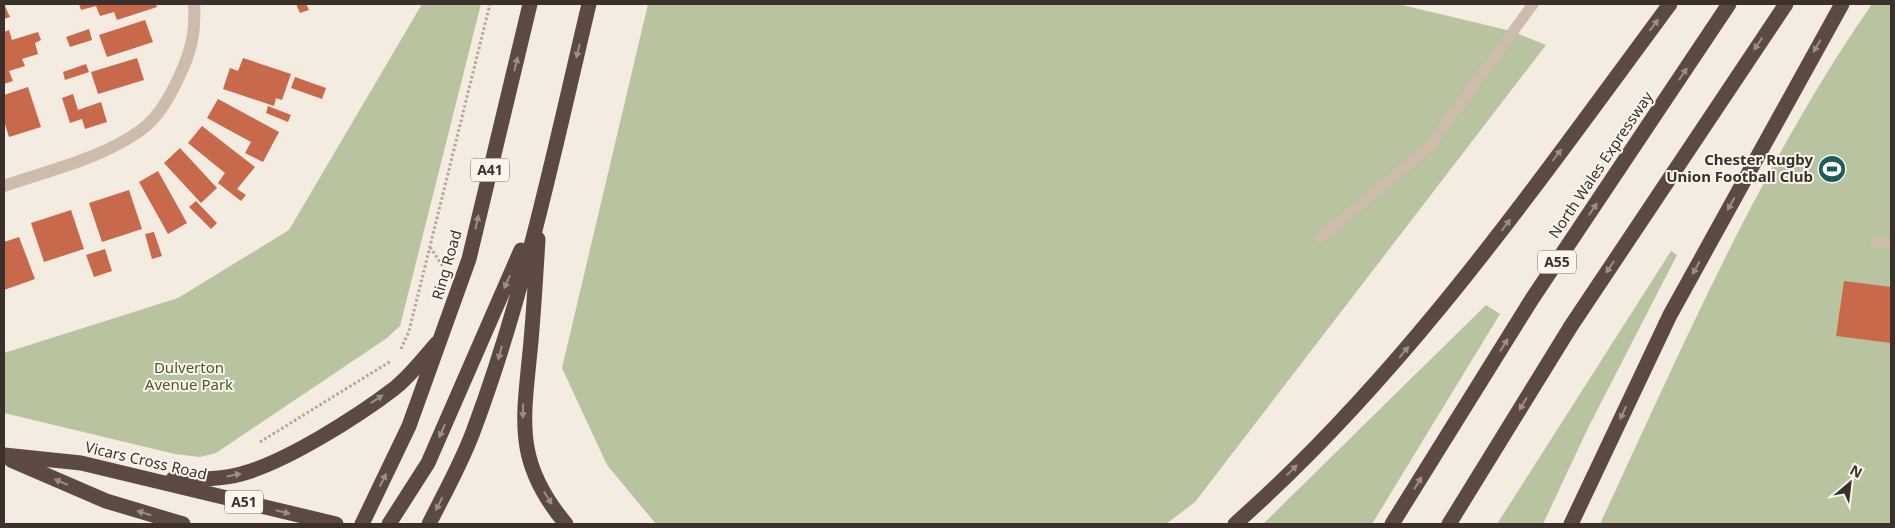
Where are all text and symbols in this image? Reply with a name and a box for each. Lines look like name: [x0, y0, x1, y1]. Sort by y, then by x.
one-way arrow: [1649, 18, 1659, 32]
one-way arrow: [1754, 38, 1763, 51]
one-way arrow: [1813, 39, 1822, 53]
one-way arrow: [574, 44, 582, 59]
one-way arrow: [512, 56, 520, 71]
one-way arrow: [1678, 67, 1688, 80]
street label: North Wales Expressway: [1544, 87, 1657, 242]
one-way arrow: [1552, 149, 1563, 162]
place label: Chester Rugby Union Football Club: [1666, 149, 1813, 186]
sports icon: Chester Rugby Union Football Club: [1817, 154, 1847, 184]
road number: A41: [471, 158, 509, 182]
one-way arrow: [1727, 197, 1735, 211]
one-way arrow: [1588, 202, 1597, 215]
one-way arrow: [473, 214, 481, 229]
one-way arrow: [1500, 219, 1511, 232]
street label: Ring Road: [427, 228, 466, 302]
road number: A55: [1538, 250, 1576, 274]
one-way arrow: [1605, 260, 1615, 274]
one-way arrow: [1692, 261, 1700, 275]
one-way arrow: [502, 275, 510, 289]
one-way arrow: [1499, 338, 1508, 351]
one-way arrow: [496, 346, 504, 361]
one-way arrow: [1398, 346, 1410, 358]
park label: Dulverton Avenue Park: [145, 357, 233, 394]
one-way arrow: [370, 394, 384, 404]
one-way arrow: [1518, 397, 1528, 411]
one-way arrow: [519, 403, 527, 419]
one-way arrow: [1619, 406, 1627, 420]
one-way arrow: [438, 424, 446, 438]
street label: Vicars Cross Road: [83, 436, 209, 484]
north arrow: [1825, 458, 1875, 508]
text: N: [1847, 460, 1866, 482]
one-way arrow: [1286, 464, 1298, 476]
one-way arrow: [227, 471, 242, 479]
one-way arrow: [380, 473, 388, 487]
one-way arrow: [1413, 476, 1423, 489]
one-way arrow: [54, 477, 68, 485]
road number: A51: [225, 491, 263, 514]
one-way arrow: [543, 492, 552, 505]
one-way arrow: [435, 496, 443, 511]
one-way arrow: [137, 508, 152, 516]
one-way arrow: [276, 508, 291, 516]

